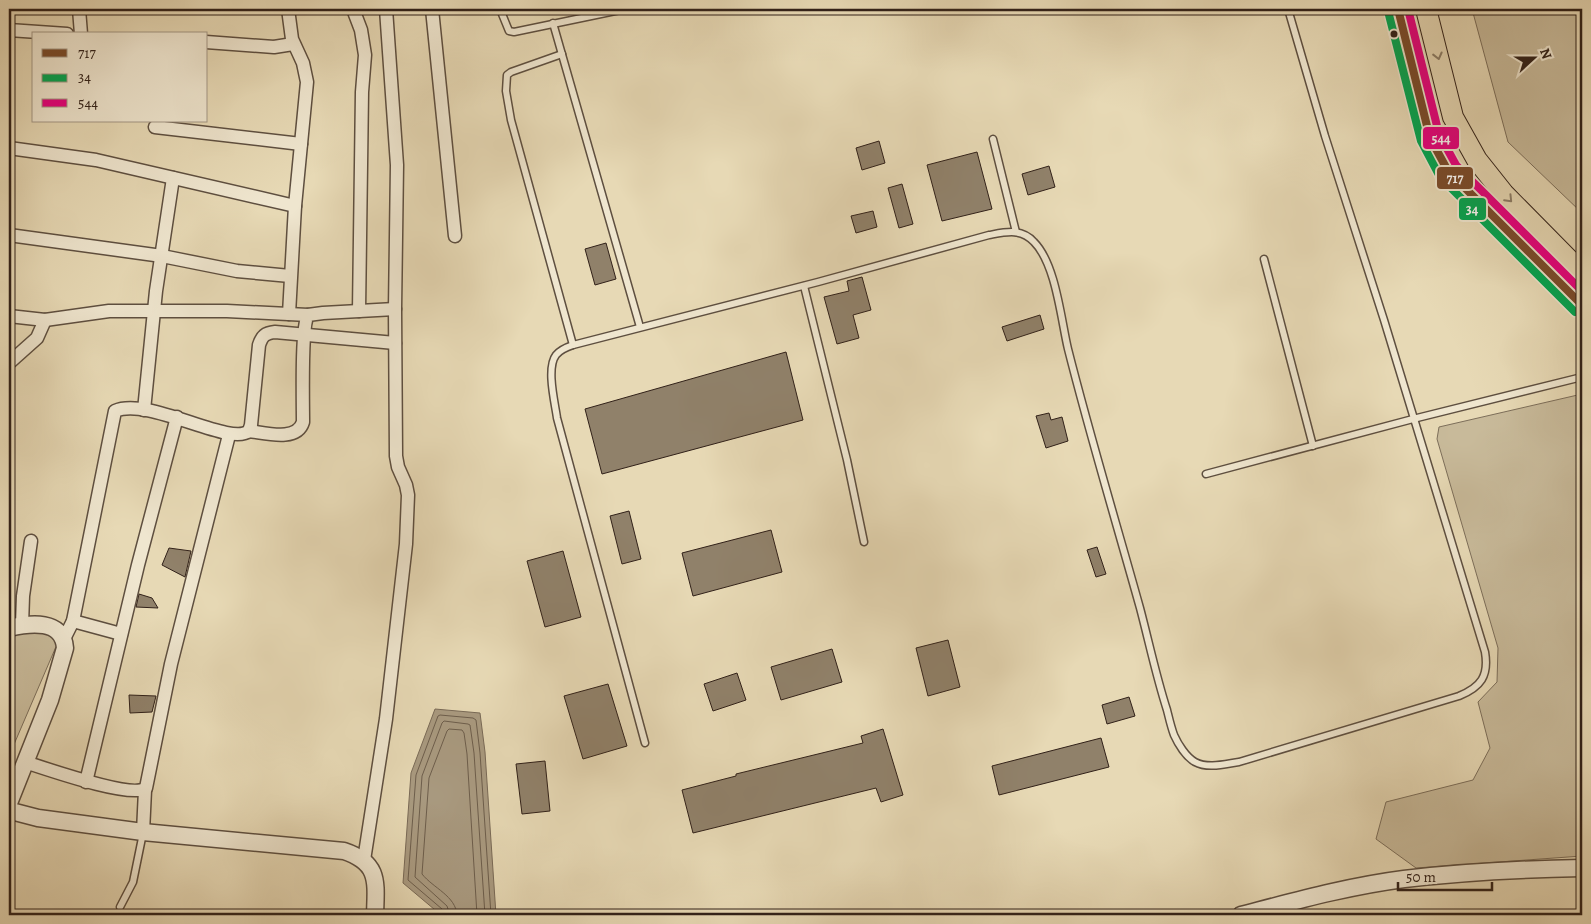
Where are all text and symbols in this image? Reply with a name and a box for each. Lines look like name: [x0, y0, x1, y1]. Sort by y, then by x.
unlabelled marker: [1389, 29, 1399, 39]
legend: [32, 32, 208, 122]
north arrow: [1508, 32, 1558, 82]
text: 717: [78, 43, 96, 63]
text: N: [1535, 45, 1556, 62]
one-way arrow: [1432, 51, 1443, 60]
text: 34: [78, 67, 91, 87]
text: 544: [78, 93, 98, 113]
line badge: 544: [1422, 126, 1460, 150]
text: 544: [1431, 129, 1451, 148]
line badge: 717: [1436, 166, 1474, 190]
text: 717: [1447, 169, 1464, 188]
one-way arrow: [1503, 193, 1512, 202]
line badge: 34: [1458, 197, 1487, 221]
text: 34: [1466, 200, 1479, 219]
scale bar: [1398, 859, 1492, 891]
text: 50 m: [1406, 867, 1436, 887]

